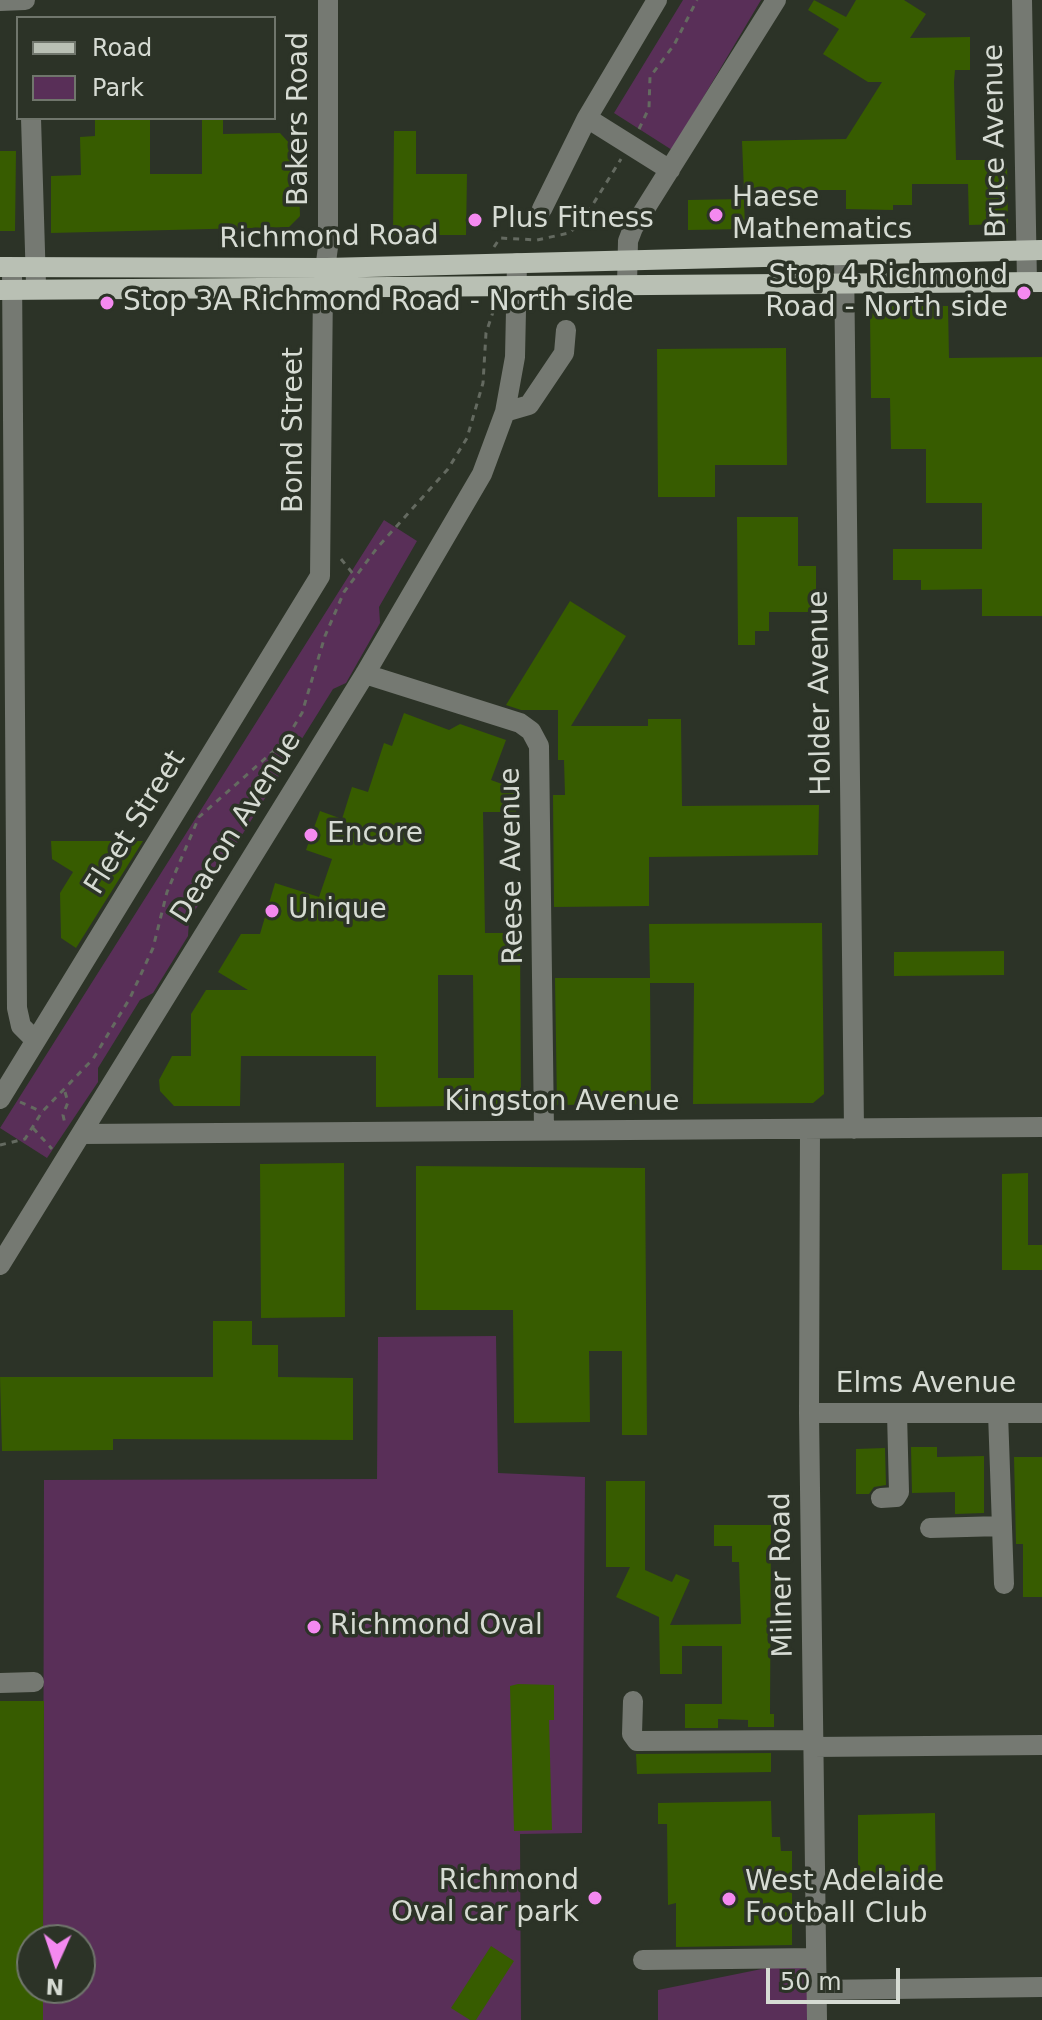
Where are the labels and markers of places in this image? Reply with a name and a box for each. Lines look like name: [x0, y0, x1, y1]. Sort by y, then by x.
place label: Haese Mathematics: [732, 182, 912, 248]
place label: Plus Fitness: [491, 203, 654, 237]
marker: Haese Mathematics: [707, 206, 725, 224]
marker: Plus Fitness: [466, 211, 484, 229]
place label: Stop 4 Richmond Road - North side: [765, 260, 1008, 326]
marker: Stop 4 Richmond Road - North side: [1015, 284, 1033, 302]
place label: Stop 3A Richmond Road - North side: [123, 286, 633, 320]
marker: Stop 3A Richmond Road - North side: [98, 294, 116, 312]
place label: Encore: [327, 818, 423, 852]
marker: Encore: [302, 826, 320, 844]
place label: Unique: [288, 894, 387, 928]
marker: Unique: [263, 902, 281, 920]
place label: Richmond Oval: [330, 1610, 543, 1644]
marker: Richmond Oval: [305, 1618, 323, 1636]
place label: Richmond Oval car park: [391, 1865, 579, 1931]
place label: West Adelaide Football Club: [745, 1866, 944, 1932]
marker: Richmond Oval car park: [586, 1889, 604, 1907]
marker: West Adelaide Football Club: [720, 1890, 738, 1908]

